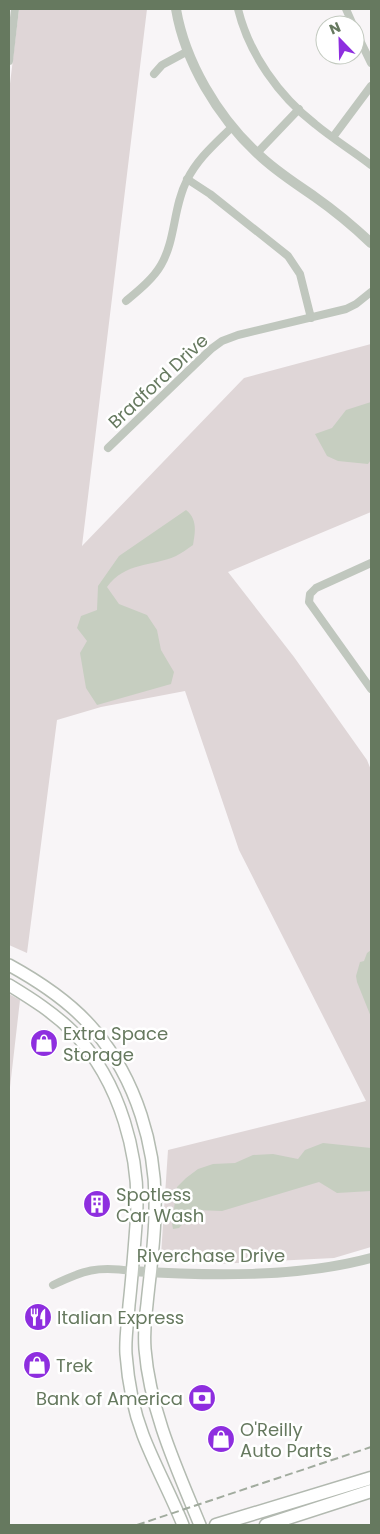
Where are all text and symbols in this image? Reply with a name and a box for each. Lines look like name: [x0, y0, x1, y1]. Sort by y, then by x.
north arrow: [315, 15, 365, 65]
text: N: [326, 17, 344, 39]
street label: Bradford Drive: [103, 328, 213, 434]
place label: Extra Space Storage: [63, 1021, 168, 1067]
shop icon: Extra Space Storage: [29, 1028, 59, 1058]
place label: Spotless Car Wash: [116, 1182, 204, 1228]
building icon: Spotless Car Wash: [82, 1189, 112, 1219]
street label: Riverchase Drive: [137, 1243, 285, 1268]
restaurant icon: Italian Express: [23, 1302, 53, 1332]
place label: Italian Express: [57, 1305, 184, 1330]
shop icon: Trek: [22, 1350, 52, 1380]
place label: Trek: [56, 1353, 94, 1378]
bank icon: Bank of America: [187, 1383, 217, 1413]
place label: Bank of America: [36, 1386, 183, 1411]
place label: O'Reilly Auto Parts: [240, 1417, 332, 1463]
shop icon: O'Reilly Auto Parts: [206, 1424, 236, 1454]

